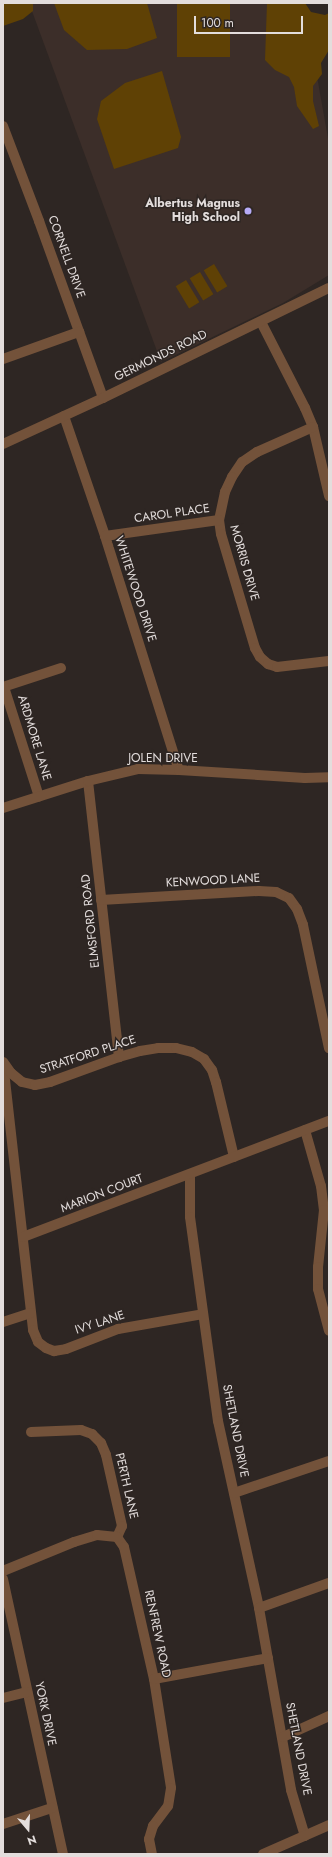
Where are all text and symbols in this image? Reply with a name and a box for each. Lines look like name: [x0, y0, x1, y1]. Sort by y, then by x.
scale bar: [196, 8, 305, 34]
text: 100 m: [201, 14, 234, 32]
place label: Albertus Magnus High School: [145, 197, 240, 225]
marker: Albertus Magnus High School: [243, 206, 253, 216]
street label: CORNELL DRIVE: [44, 214, 88, 300]
street label: GERMONDS ROAD: [112, 327, 210, 385]
street label: CAROL PLACE: [133, 502, 211, 526]
street label: MORRIS DRIVE: [226, 523, 262, 603]
street label: WHITEWOOD DRIVE: [111, 534, 159, 644]
street label: ARDMORE LANE: [14, 694, 54, 782]
street label: JOLEN DRIVE: [128, 752, 198, 766]
street label: KENWOOD LANE: [165, 871, 261, 891]
street label: ELMSFORD ROAD: [79, 873, 103, 969]
street label: STRATFORD PLACE: [38, 1033, 138, 1077]
street label: MARION COURT: [59, 1172, 145, 1216]
street label: IVY LANE: [73, 1308, 127, 1338]
street label: SHETLAND DRIVE: [219, 1383, 251, 1479]
street label: PERTH LANE: [111, 1452, 141, 1520]
street label: RENFREW ROAD: [141, 1589, 173, 1679]
street label: YORK DRIVE: [31, 1681, 59, 1747]
street label: SHETLAND DRIVE: [282, 1701, 314, 1797]
north arrow: [8, 1809, 48, 1849]
text: N: [25, 1831, 39, 1849]

